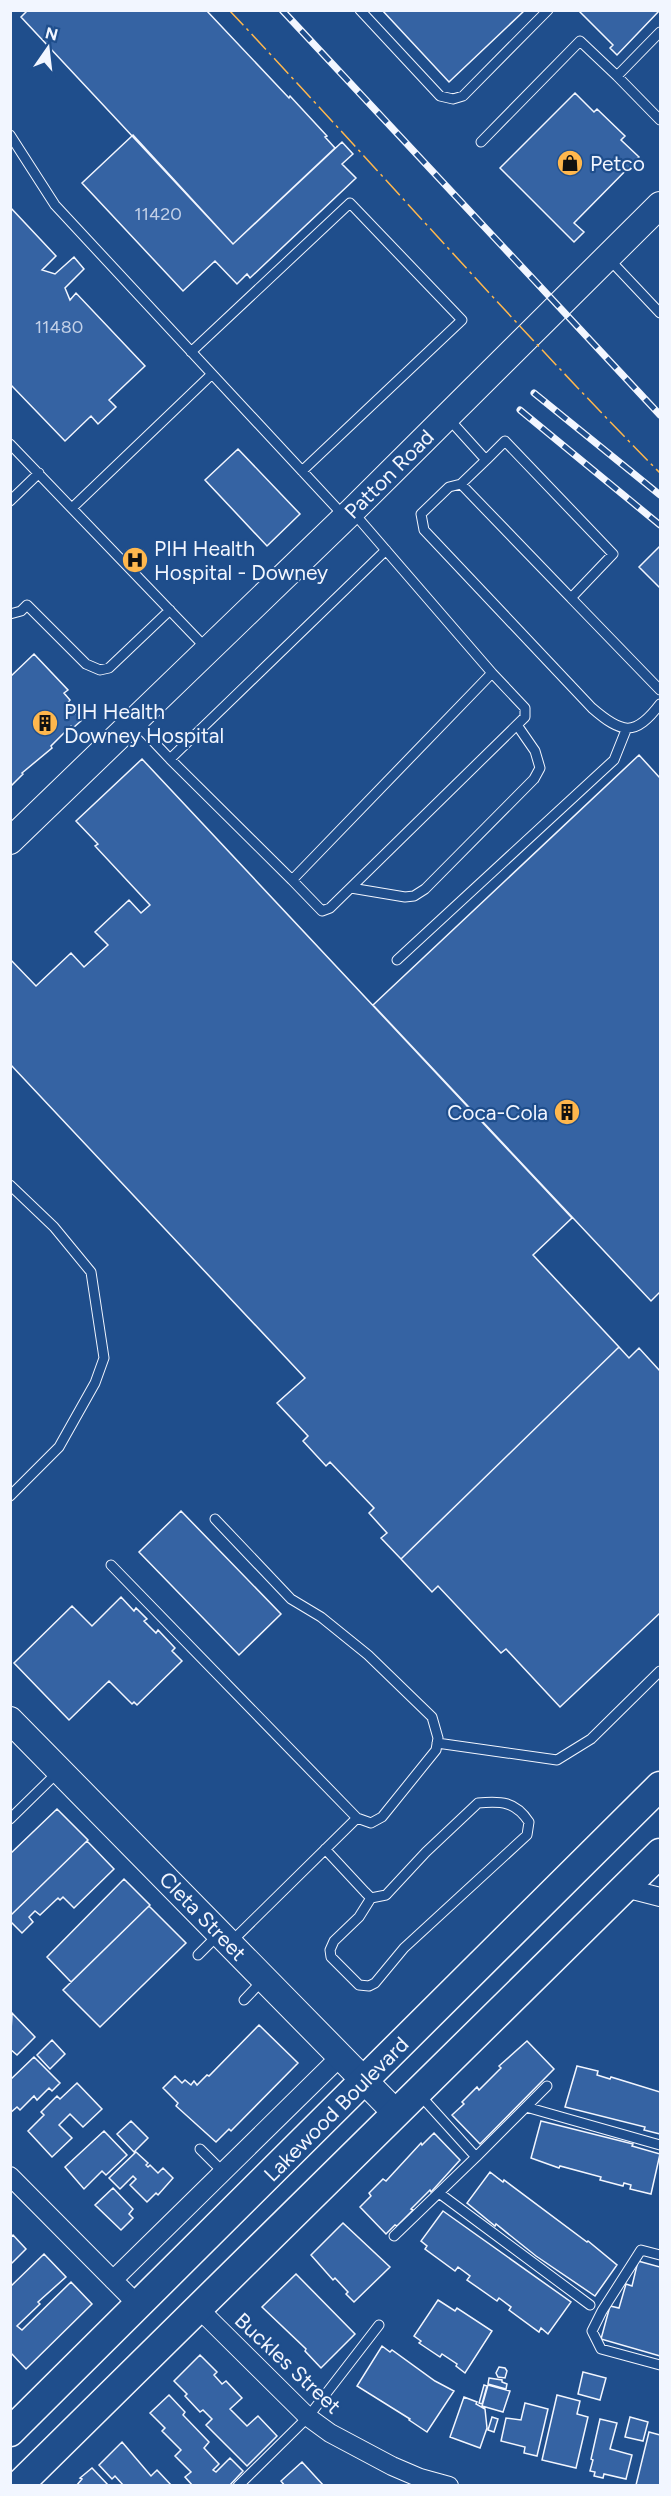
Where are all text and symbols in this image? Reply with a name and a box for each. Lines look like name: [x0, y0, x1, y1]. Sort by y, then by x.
north arrow: [18, 18, 78, 78]
text: N: [43, 23, 60, 45]
shop icon: Petco: [555, 148, 585, 178]
place label: Petco: [590, 151, 645, 176]
house number: 11420: [134, 203, 182, 225]
house number: 11480: [35, 316, 83, 338]
street label: Patton Road: [339, 424, 439, 524]
place label: PIH Health Hospital - Downey: [154, 536, 328, 585]
hospital icon: PIH Health Hospital - Downey: [120, 545, 150, 575]
place label: PIH Health Downey Hospital: [64, 699, 224, 748]
building icon: PIH Health Downey Hospital: [30, 708, 60, 738]
building icon: Coca-Cola: [552, 1097, 582, 1127]
place label: Coca-Cola: [447, 1100, 548, 1125]
street label: Cleta Street: [154, 1866, 252, 1966]
street label: Lakewood Boulevard: [259, 2032, 413, 2186]
street label: Buckles Street: [230, 2307, 346, 2419]

